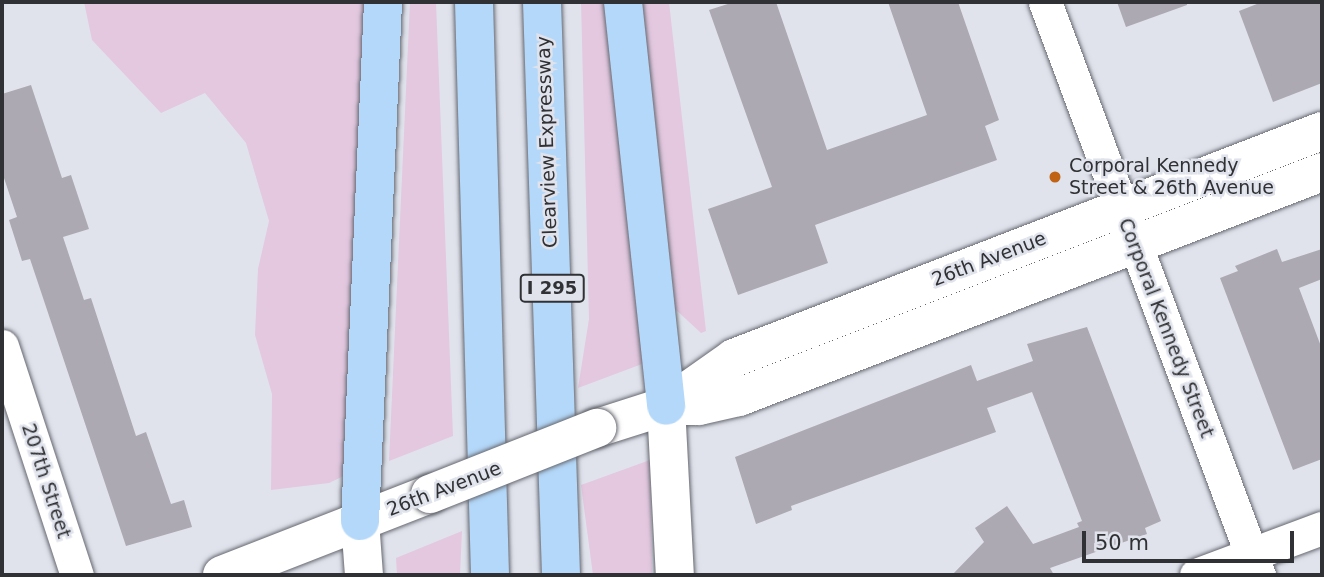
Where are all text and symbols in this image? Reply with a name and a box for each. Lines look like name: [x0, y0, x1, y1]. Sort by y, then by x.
street label: Clearview Expressway: [532, 36, 562, 248]
place label: Corporal Kennedy Street & 26th Avenue: [1069, 155, 1274, 199]
marker: Corporal Kennedy Street & 26th Avenue: [1047, 169, 1063, 185]
street label: Corporal Kennedy Street: [1114, 215, 1218, 441]
street label: 26th Avenue: [929, 227, 1049, 291]
road number: I 295: [519, 274, 585, 302]
street label: 207th Street: [17, 421, 75, 541]
street label: 26th Avenue: [384, 457, 504, 521]
scale bar: [1086, 518, 1298, 562]
text: 50 m: [1095, 531, 1149, 555]

